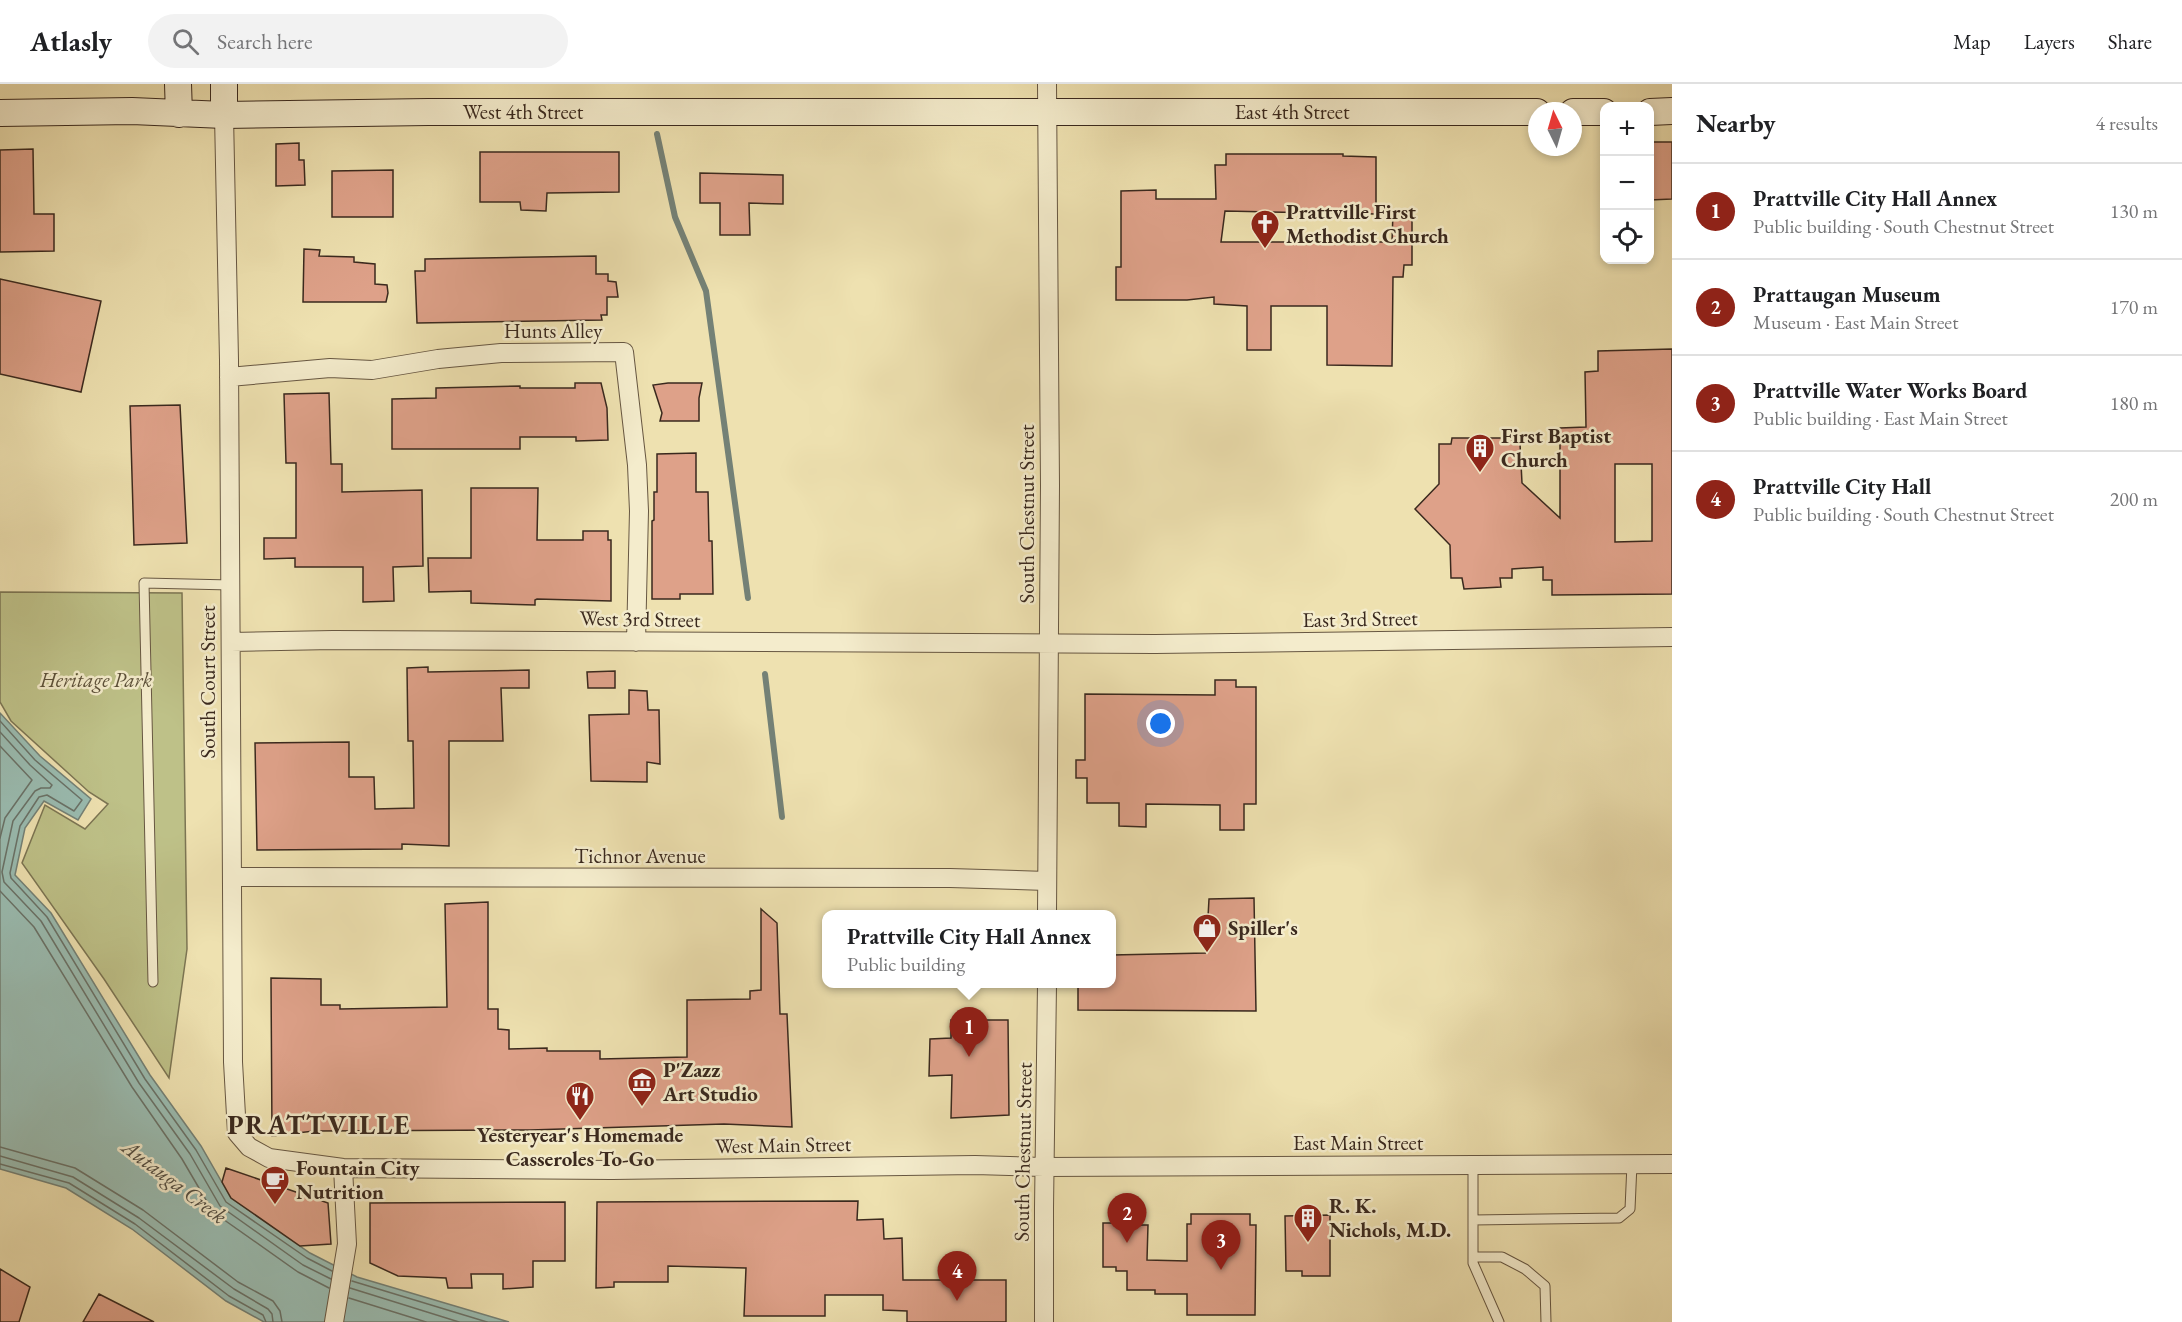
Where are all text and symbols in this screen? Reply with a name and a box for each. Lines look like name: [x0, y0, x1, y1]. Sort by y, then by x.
search box: [148, 14, 568, 68]
text: Atlasly: [30, 23, 112, 59]
icon: search: [169, 25, 202, 58]
text: Search here: [217, 27, 313, 56]
text: Map: [1953, 28, 1991, 55]
text: Layers: [2024, 28, 2075, 55]
text: Share: [2108, 28, 2152, 55]
street label: West 4th Street: [463, 98, 584, 125]
street label: East 4th Street: [1234, 98, 1350, 125]
north arrow: [1528, 102, 1582, 156]
map controls: [1600, 102, 1654, 264]
button: +: [1600, 102, 1654, 156]
text: Nearby: [1696, 106, 1776, 140]
text: 4 results: [2095, 110, 2158, 136]
button: −: [1600, 156, 1654, 210]
text: Prattville City Hall Annex: [1753, 184, 1997, 213]
place label: Prattville First Methodist Church: [1286, 198, 1449, 249]
text: 1: [1710, 198, 1721, 224]
text: 130 m: [2110, 198, 2158, 224]
church icon: Prattville First Methodist Church: [1249, 208, 1281, 250]
button: locate: [1600, 210, 1654, 264]
text: Public building · South Chestnut Street: [1753, 213, 2054, 239]
text: Prattaugan Museum: [1753, 280, 1940, 309]
text: 2: [1710, 294, 1721, 320]
text: 170 m: [2110, 294, 2158, 320]
text: Museum · East Main Street: [1753, 309, 1958, 335]
street label: Hunts Alley: [504, 317, 603, 344]
text: Prattville Water Works Board: [1753, 376, 2027, 405]
text: 3: [1710, 390, 1721, 416]
text: 180 m: [2110, 390, 2158, 416]
text: Public building · East Main Street: [1753, 405, 2008, 431]
place label: First Baptist Church: [1501, 422, 1611, 473]
street label: South Chestnut Street: [1013, 424, 1040, 604]
building icon: First Baptist Church: [1464, 432, 1496, 474]
text: Prattville City Hall: [1753, 472, 1931, 501]
text: 4: [1710, 486, 1721, 512]
text: 200 m: [2110, 486, 2158, 512]
text: Public building · South Chestnut Street: [1753, 501, 2054, 527]
street label: West 3rd Street: [579, 604, 701, 633]
street label: East 3rd Street: [1302, 604, 1418, 633]
street label: South Court Street: [194, 605, 221, 759]
park label: Heritage Park: [39, 666, 152, 693]
your location: [1146, 709, 1175, 738]
street label: Tichnor Avenue: [574, 842, 706, 869]
popup: [822, 910, 1116, 988]
shop icon: Spiller's: [1191, 912, 1223, 954]
place label: Spiller's: [1228, 914, 1298, 941]
text: Prattville City Hall Annex: [847, 922, 1091, 951]
text: Public building: [847, 951, 965, 977]
pin: 1: [950, 1008, 988, 1057]
place label: P'Zazz Art Studio: [662, 1056, 758, 1107]
street label: South Chestnut Street: [1007, 1062, 1038, 1242]
museum icon: P'Zazz Art Studio: [626, 1066, 658, 1108]
restaurant icon: Yesteryear's Homemade Casseroles To-Go: [564, 1080, 596, 1122]
district label: PRATTVILLE: [227, 1107, 411, 1142]
place label: Yesteryear's Homemade Casseroles To-Go: [477, 1121, 683, 1172]
street label: East Main Street: [1293, 1129, 1424, 1156]
street label: West Main Street: [715, 1130, 852, 1159]
water label: Autauga Creek: [115, 1131, 233, 1230]
place label: Fountain City Nutrition: [296, 1154, 421, 1205]
cafe icon: Fountain City Nutrition: [259, 1164, 291, 1206]
place label: R. K. Nichols, M.D.: [1329, 1192, 1451, 1243]
pin: 2: [1108, 1194, 1146, 1243]
building icon: R. K. Nichols, M.D.: [1292, 1202, 1324, 1244]
pin: 3: [1202, 1220, 1240, 1270]
pin: 4: [938, 1252, 976, 1301]

